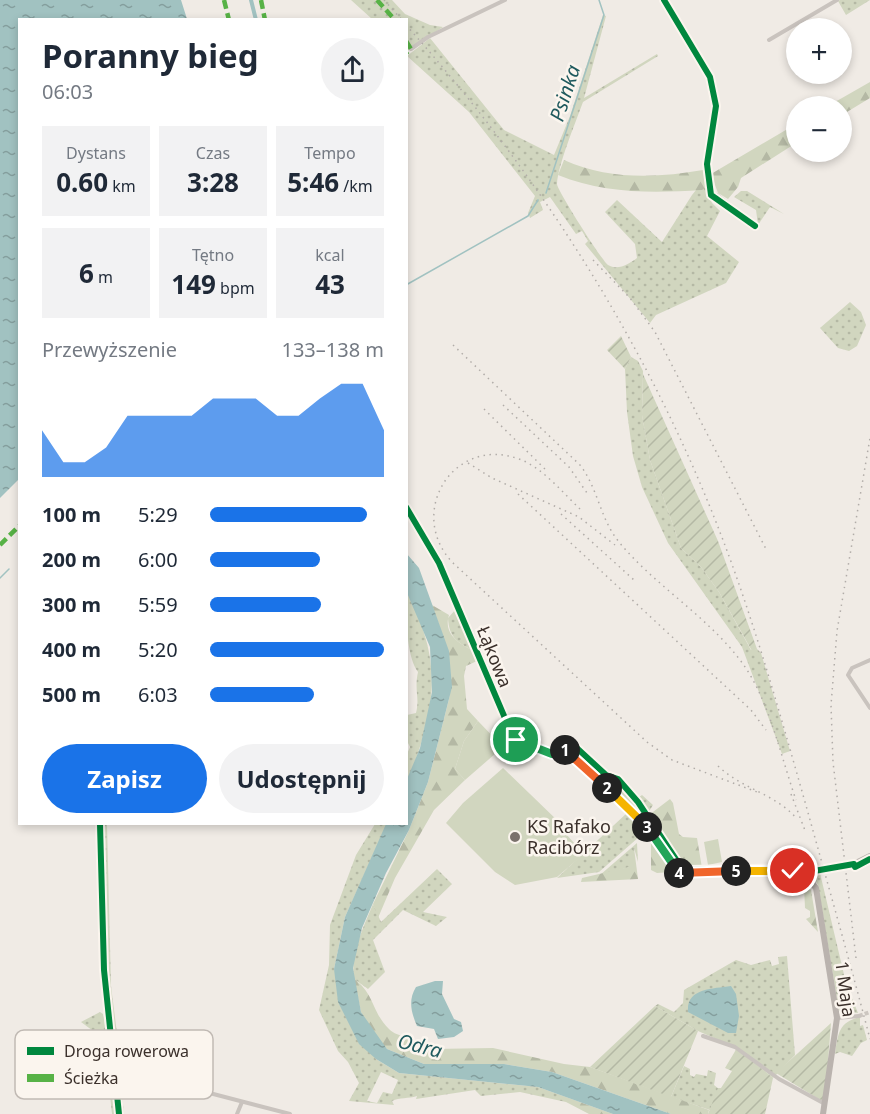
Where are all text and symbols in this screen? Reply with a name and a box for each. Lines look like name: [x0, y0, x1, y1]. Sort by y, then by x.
map controls: [786, 18, 852, 162]
button: +: [786, 18, 852, 84]
text: Poranny bieg: [42, 33, 259, 78]
button: share: [321, 38, 384, 101]
water label: Psinka: [543, 61, 586, 125]
text: 06:03: [42, 78, 93, 105]
button: −: [786, 96, 852, 162]
text: Dystans: [66, 142, 126, 164]
text: Czas: [196, 142, 230, 164]
text: Tempo: [304, 142, 356, 164]
text: 0.60: [56, 164, 108, 200]
text: 3:28: [187, 164, 239, 200]
text: 5:46: [287, 164, 339, 200]
text: km: [108, 175, 136, 197]
text: /km: [339, 175, 373, 197]
text: Tętno: [192, 244, 234, 266]
text: kcal: [315, 244, 345, 266]
text: 6: [79, 255, 94, 291]
text: m: [94, 266, 113, 288]
text: 149: [171, 266, 216, 302]
text: 43: [315, 266, 345, 302]
text: bpm: [216, 277, 255, 299]
text: Przewyższenie: [42, 336, 177, 363]
text: 133–138 m: [281, 336, 384, 363]
text: 100 m: [42, 501, 101, 528]
text: 5:29: [138, 501, 178, 528]
text: 200 m: [42, 546, 101, 573]
text: 6:00: [138, 546, 178, 573]
text: 300 m: [42, 591, 101, 618]
text: 5:59: [138, 591, 178, 618]
street label: Łąkowa: [472, 622, 518, 691]
text: 400 m: [42, 636, 101, 663]
text: 5:20: [138, 636, 178, 663]
text: 500 m: [42, 681, 101, 708]
text: 6:03: [138, 681, 178, 708]
pin: [490, 714, 541, 765]
icon: arrive: [499, 723, 532, 756]
pin: 1: [550, 735, 580, 765]
text: 1: [560, 739, 570, 761]
button: Zapisz: [42, 744, 207, 813]
button: Udostępnij: [219, 744, 384, 813]
pin: 2: [592, 773, 622, 803]
text: 2: [602, 777, 612, 799]
pin: 3: [632, 812, 662, 842]
place label: KS Rafako Racibórz: [527, 814, 611, 859]
text: 3: [642, 816, 652, 838]
marker: KS Rafako Racibórz: [508, 830, 522, 844]
pin: [767, 845, 818, 896]
icon: check: [776, 854, 809, 887]
pin: 5: [721, 856, 751, 886]
pin: 4: [664, 858, 694, 888]
text: 5: [731, 860, 741, 882]
text: 4: [674, 862, 684, 884]
street label: 1 Maja: [830, 959, 862, 1018]
water label: Odra: [395, 1027, 445, 1064]
legend: [15, 1030, 213, 1099]
text: Droga rowerowa: [64, 1040, 189, 1062]
text: Ścieżka: [64, 1067, 119, 1089]

